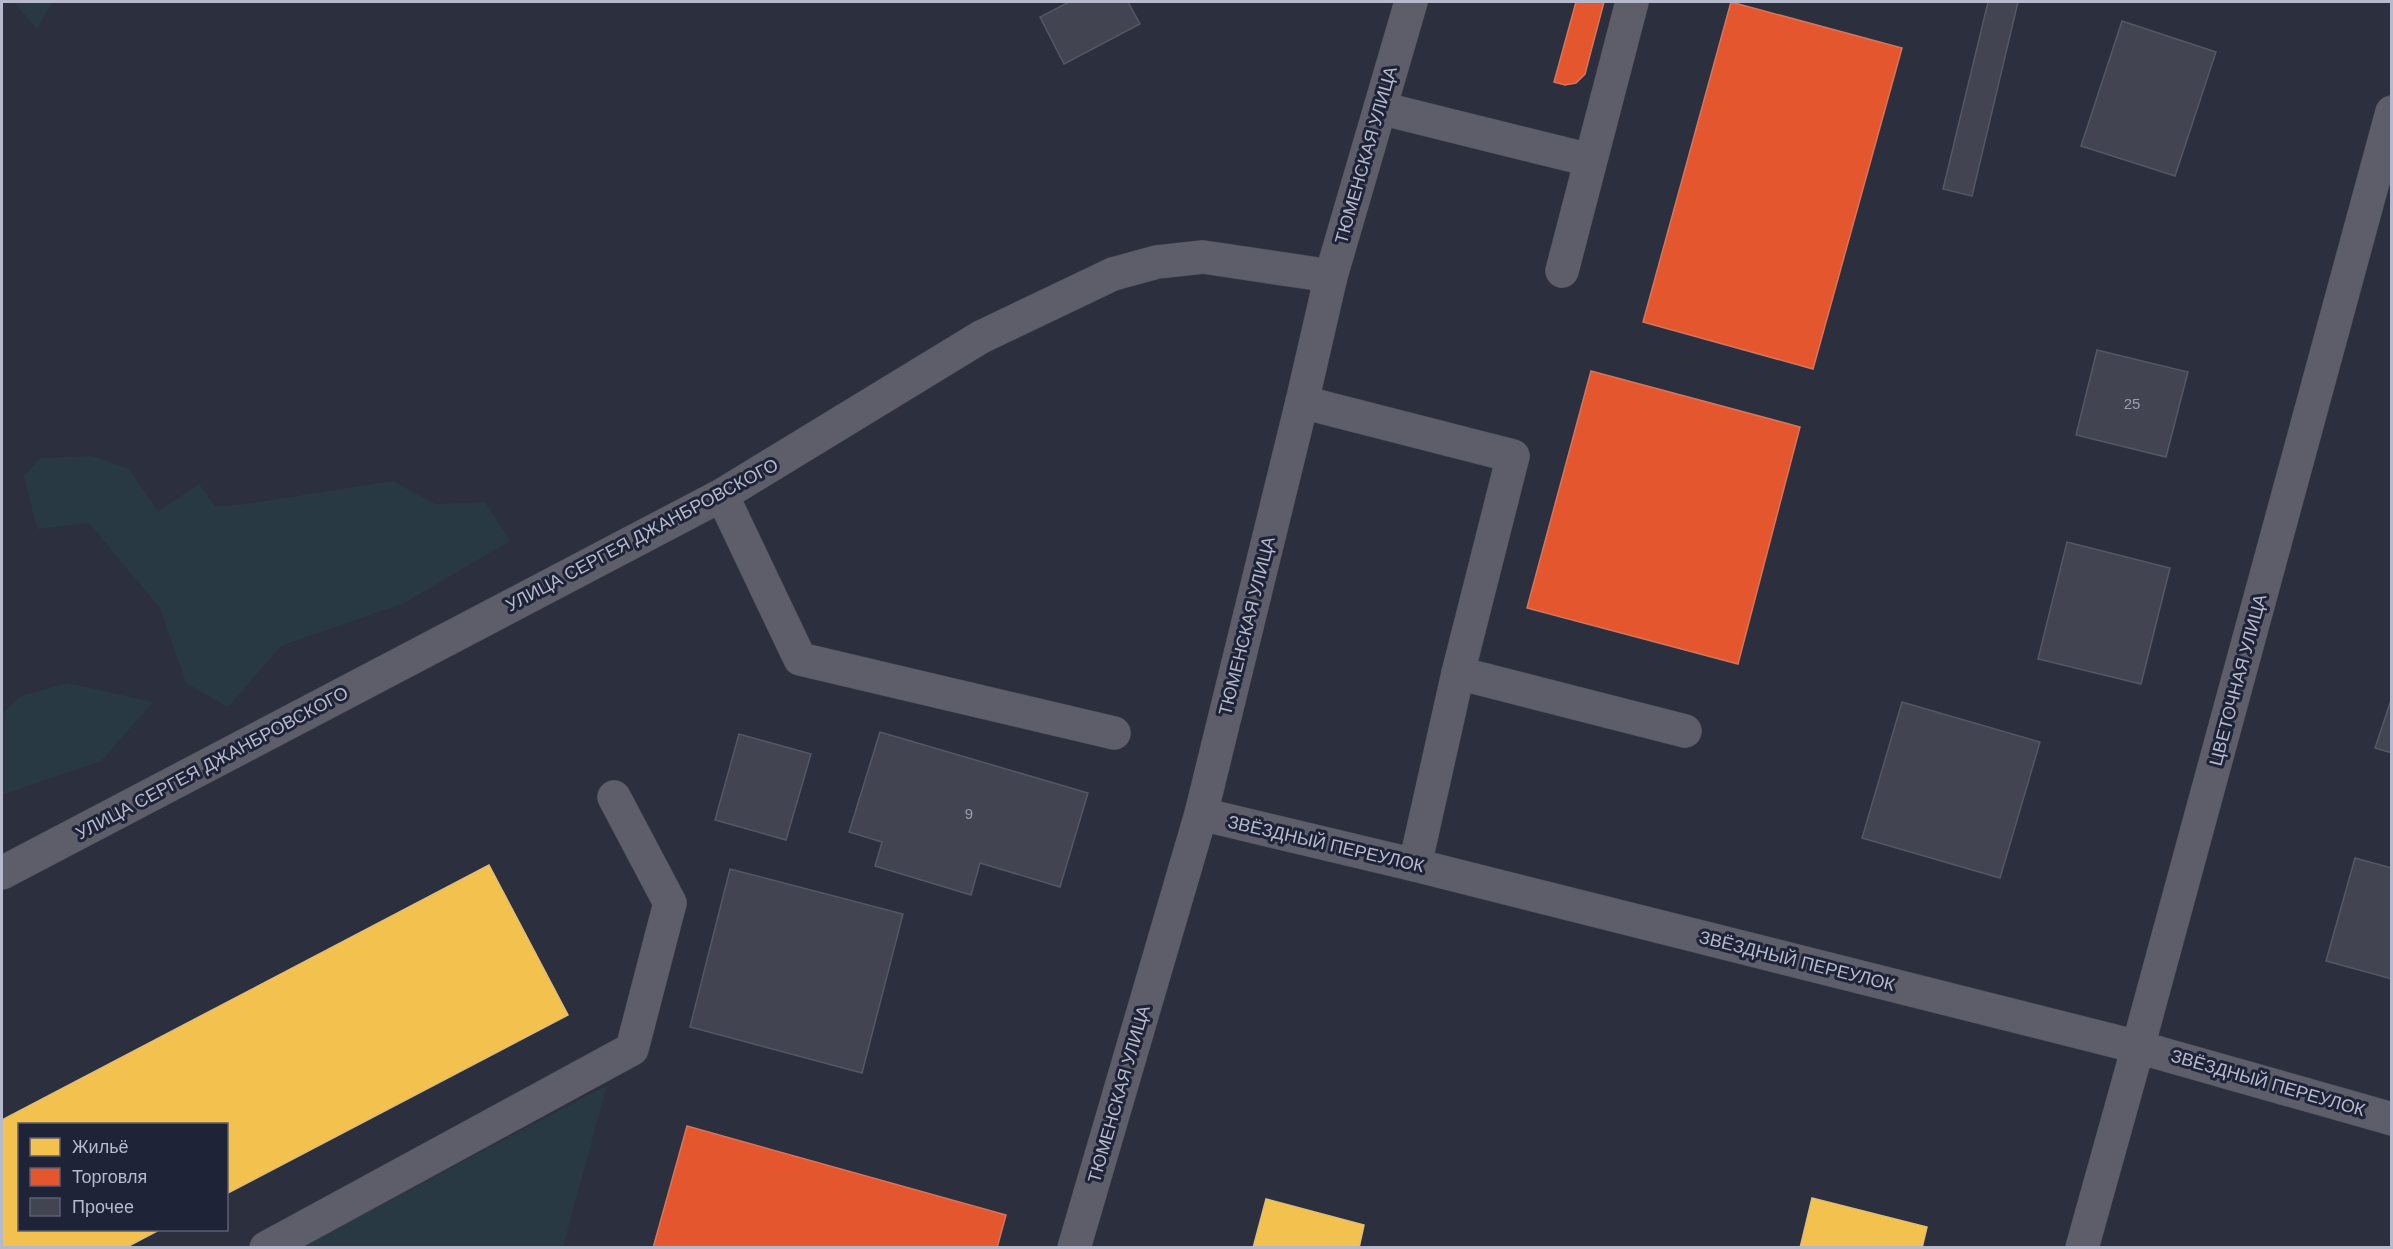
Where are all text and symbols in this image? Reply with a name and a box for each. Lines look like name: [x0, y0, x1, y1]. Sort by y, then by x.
street label: ТЮМЕНСКАЯ УЛИЦА: [1331, 64, 1401, 246]
house number: 25: [2124, 395, 2140, 412]
street label: УЛИЦА СЕРГЕЯ ДЖАНБРОВСКОГО: [503, 454, 781, 616]
street label: ТЮМЕНСКАЯ УЛИЦА: [1215, 535, 1279, 717]
street label: ЦВЕТОЧНАЯ УЛИЦА: [2205, 592, 2271, 768]
street label: УЛИЦА СЕРГЕЯ ДЖАНБРОВСКОГО: [73, 682, 351, 844]
house number: 9: [965, 805, 973, 822]
street label: ЗВЁЗДНЫЙ ПЕРЕУЛОК: [1226, 811, 1427, 876]
street label: ЗВЁЗДНЫЙ ПЕРЕУЛОК: [1697, 926, 1898, 995]
street label: ТЮМЕНСКАЯ УЛИЦА: [1084, 1003, 1154, 1185]
street label: ЗВЁЗДНЫЙ ПЕРЕУЛОК: [2169, 1045, 2368, 1120]
legend: [18, 1123, 228, 1231]
text: Жильё: [72, 1137, 129, 1157]
text: Торговля: [72, 1167, 147, 1187]
text: Прочее: [72, 1197, 134, 1217]

